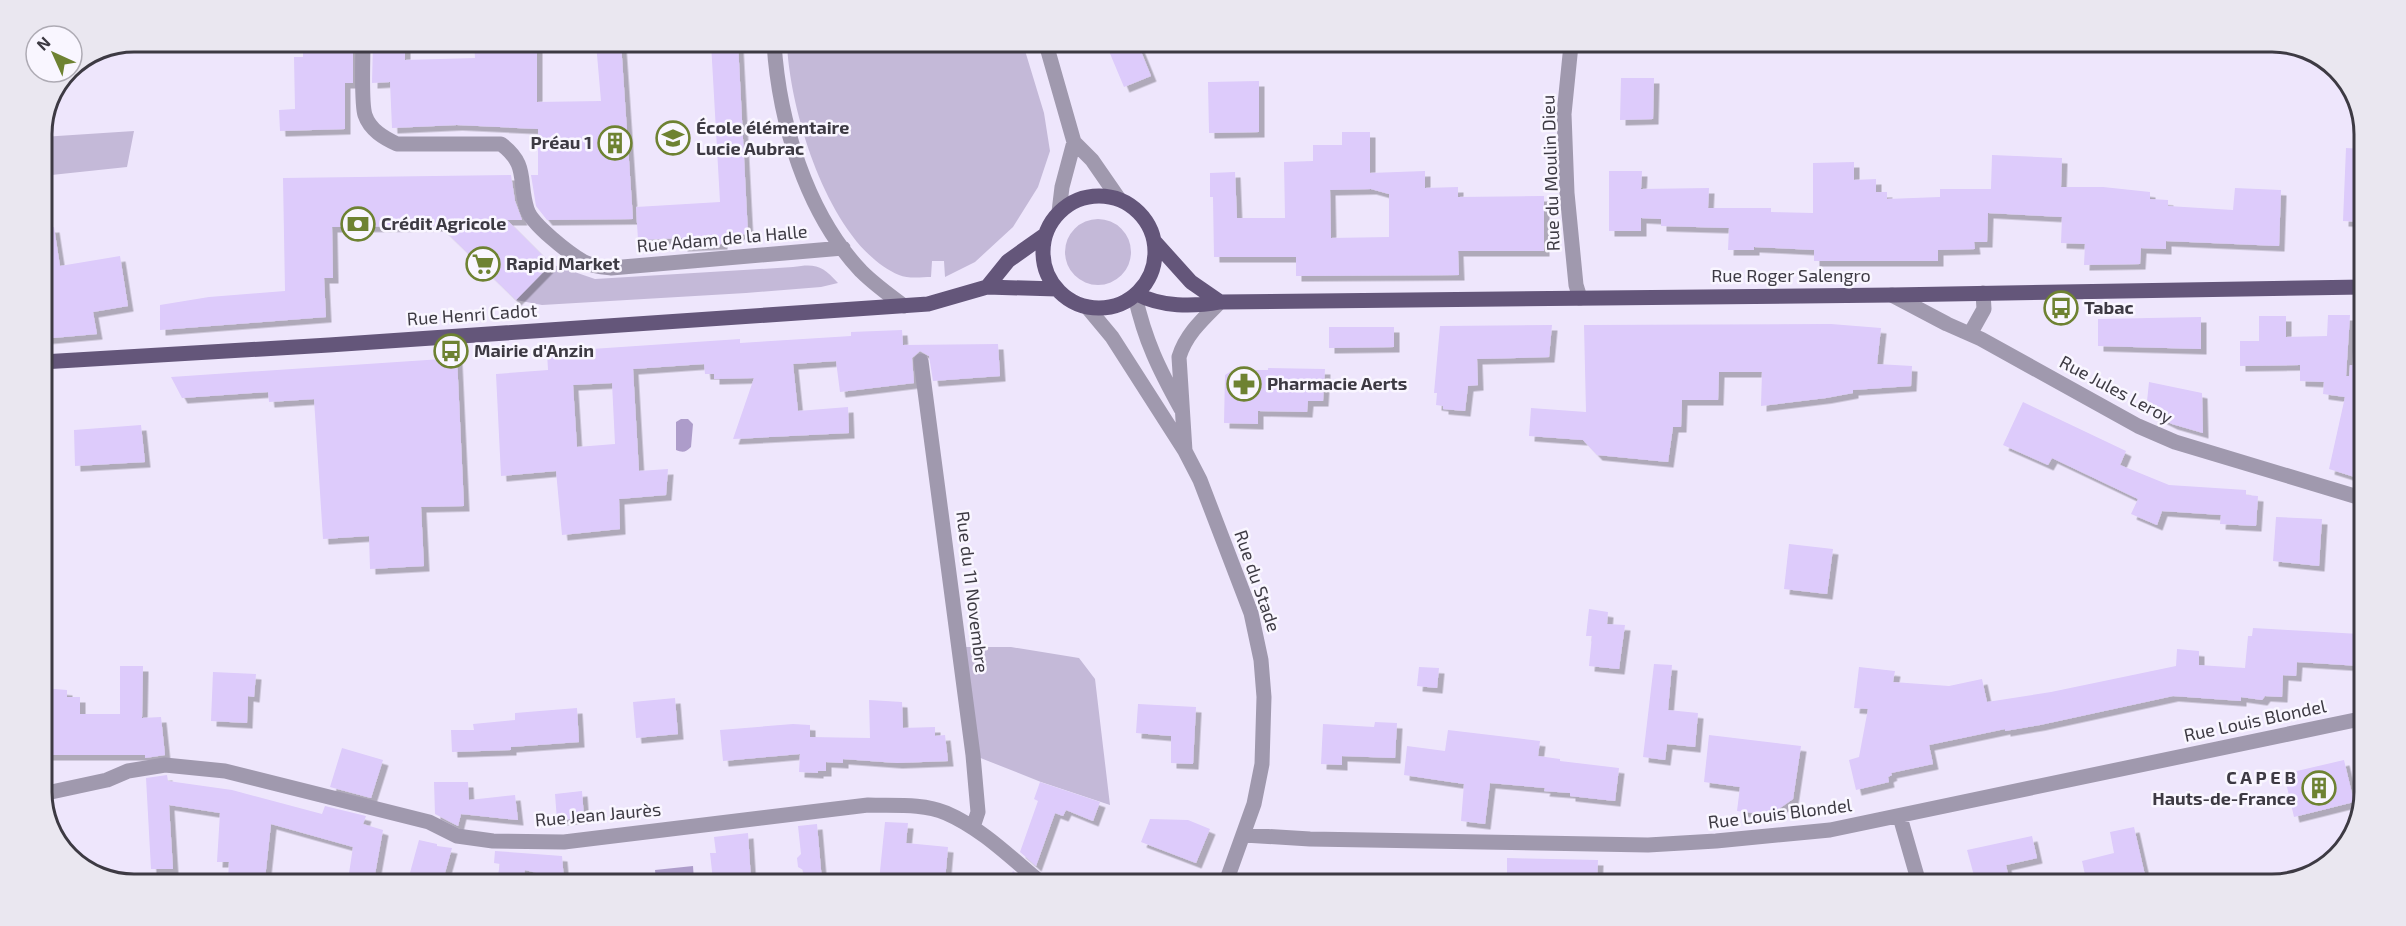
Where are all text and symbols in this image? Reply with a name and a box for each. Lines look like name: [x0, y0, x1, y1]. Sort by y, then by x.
north arrow: [24, 24, 84, 84]
text: N: [32, 32, 54, 54]
street label: Rue du Moulin Dieu: [1536, 94, 1564, 252]
place label: École élémentaire Lucie Aubrac: [696, 116, 849, 159]
school or university icon: École élémentaire Lucie Aubrac: [655, 120, 691, 156]
building icon: Préau 1: [597, 125, 633, 161]
place label: Préau 1: [531, 131, 592, 153]
bank icon: Crédit Agricole: [340, 206, 376, 242]
place label: Crédit Agricole: [381, 212, 506, 234]
street label: Rue Adam de la Halle: [636, 220, 808, 256]
supermarket icon: Rapid Market: [465, 246, 501, 282]
place label: Rapid Market: [506, 252, 621, 274]
street label: Rue Roger Salengro: [1711, 264, 1871, 286]
bus stop icon: Tabac: [2043, 290, 2079, 326]
place label: Tabac: [2084, 296, 2134, 318]
street label: Rue Henri Cadot: [406, 298, 538, 330]
bus stop icon: Mairie d'Anzin: [433, 333, 469, 369]
place label: Mairie d'Anzin: [474, 339, 594, 361]
street label: Rue Jules Leroy: [2056, 350, 2177, 428]
pharmacy icon: Pharmacie Aerts: [1226, 366, 1262, 402]
place label: Pharmacie Aerts: [1267, 372, 1407, 394]
street label: Rue du 11 Novembre: [952, 510, 994, 674]
street label: Rue du Stade: [1230, 527, 1286, 635]
street label: Rue Louis Blondel: [2182, 694, 2329, 746]
place label: C A P E B Hauts-de-France: [2152, 766, 2296, 809]
building icon: C A P E B Hauts-de-France: [2301, 770, 2337, 806]
street label: Rue Louis Blondel: [1707, 793, 1854, 833]
street label: Rue Jean Jaurès: [534, 798, 662, 830]

